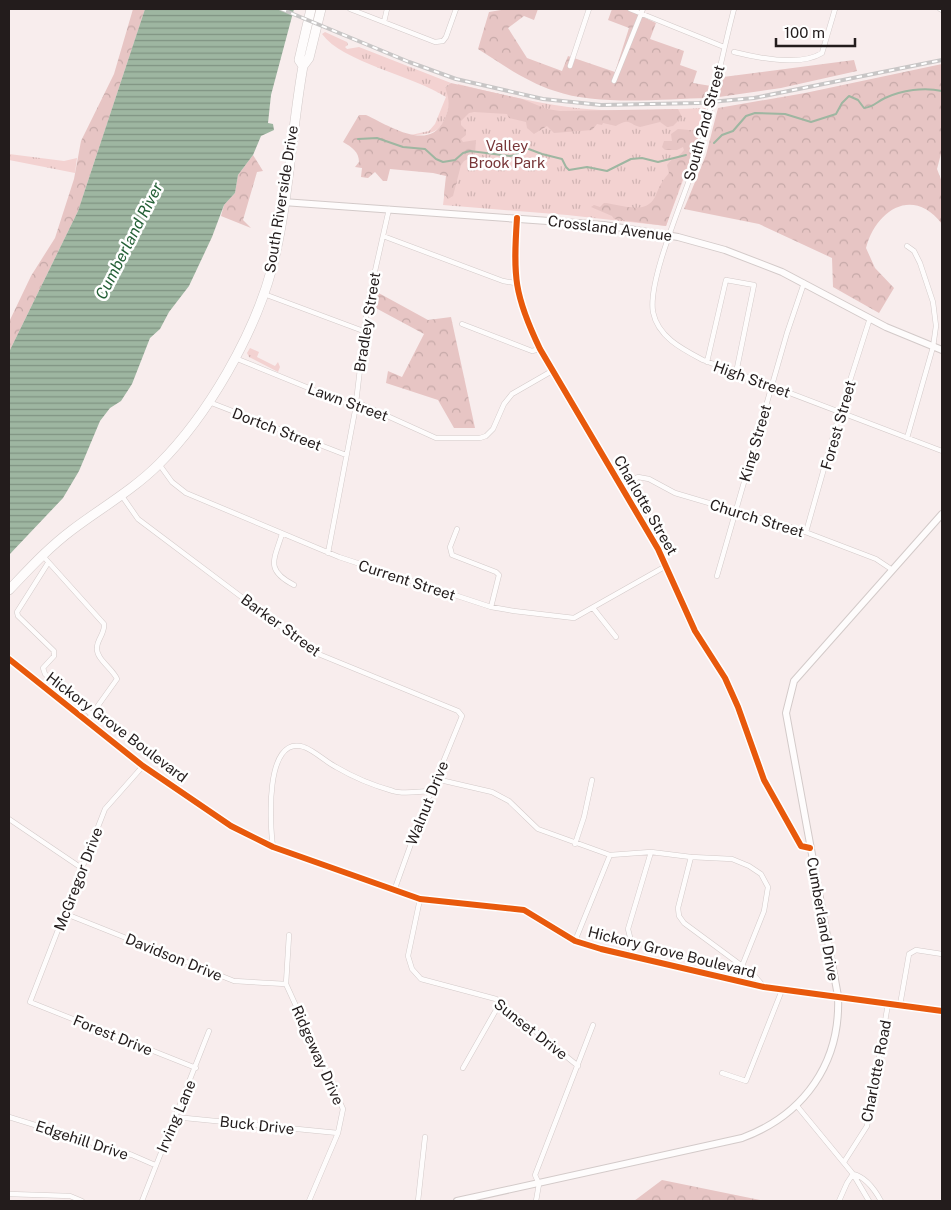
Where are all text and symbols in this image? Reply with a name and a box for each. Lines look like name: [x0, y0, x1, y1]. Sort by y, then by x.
scale bar: [776, 15, 855, 47]
text: 100 m: [784, 24, 825, 41]
street label: South 2nd Street: [680, 63, 728, 183]
street label: South Riverside Drive: [261, 124, 301, 274]
park label: Valley Brook Park: [469, 137, 545, 171]
water label: Cumberland River: [91, 178, 167, 303]
street label: Crossland Avenue: [547, 212, 673, 244]
street label: Bradley Street: [351, 271, 383, 373]
street label: High Street: [711, 357, 793, 401]
street label: Forest Street: [817, 378, 859, 472]
street label: Lawn Street: [305, 380, 391, 424]
street label: King Street: [736, 402, 774, 484]
street label: Dortch Street: [230, 404, 324, 454]
street label: Charlotte Street: [611, 452, 681, 558]
street label: Church Street: [708, 496, 806, 540]
street label: Current Street: [356, 556, 458, 604]
street label: Barker Street: [238, 590, 324, 660]
street label: Hickory Grove Boulevard: [43, 668, 191, 786]
street label: Walnut Drive: [402, 758, 452, 848]
street label: McGregor Drive: [50, 825, 106, 933]
street label: Cumberland Drive: [804, 856, 842, 982]
street label: Hickory Grove Boulevard: [586, 923, 758, 981]
street label: Davidson Drive: [123, 930, 225, 984]
street label: Sunset Drive: [491, 995, 571, 1063]
street label: Ridgeway Drive: [288, 1003, 348, 1107]
street label: Forest Drive: [71, 1011, 155, 1059]
street label: Charlotte Road: [858, 1018, 894, 1124]
street label: Irving Lane: [153, 1077, 199, 1155]
street label: Buck Drive: [219, 1113, 295, 1137]
street label: Edgehill Drive: [33, 1117, 131, 1163]

